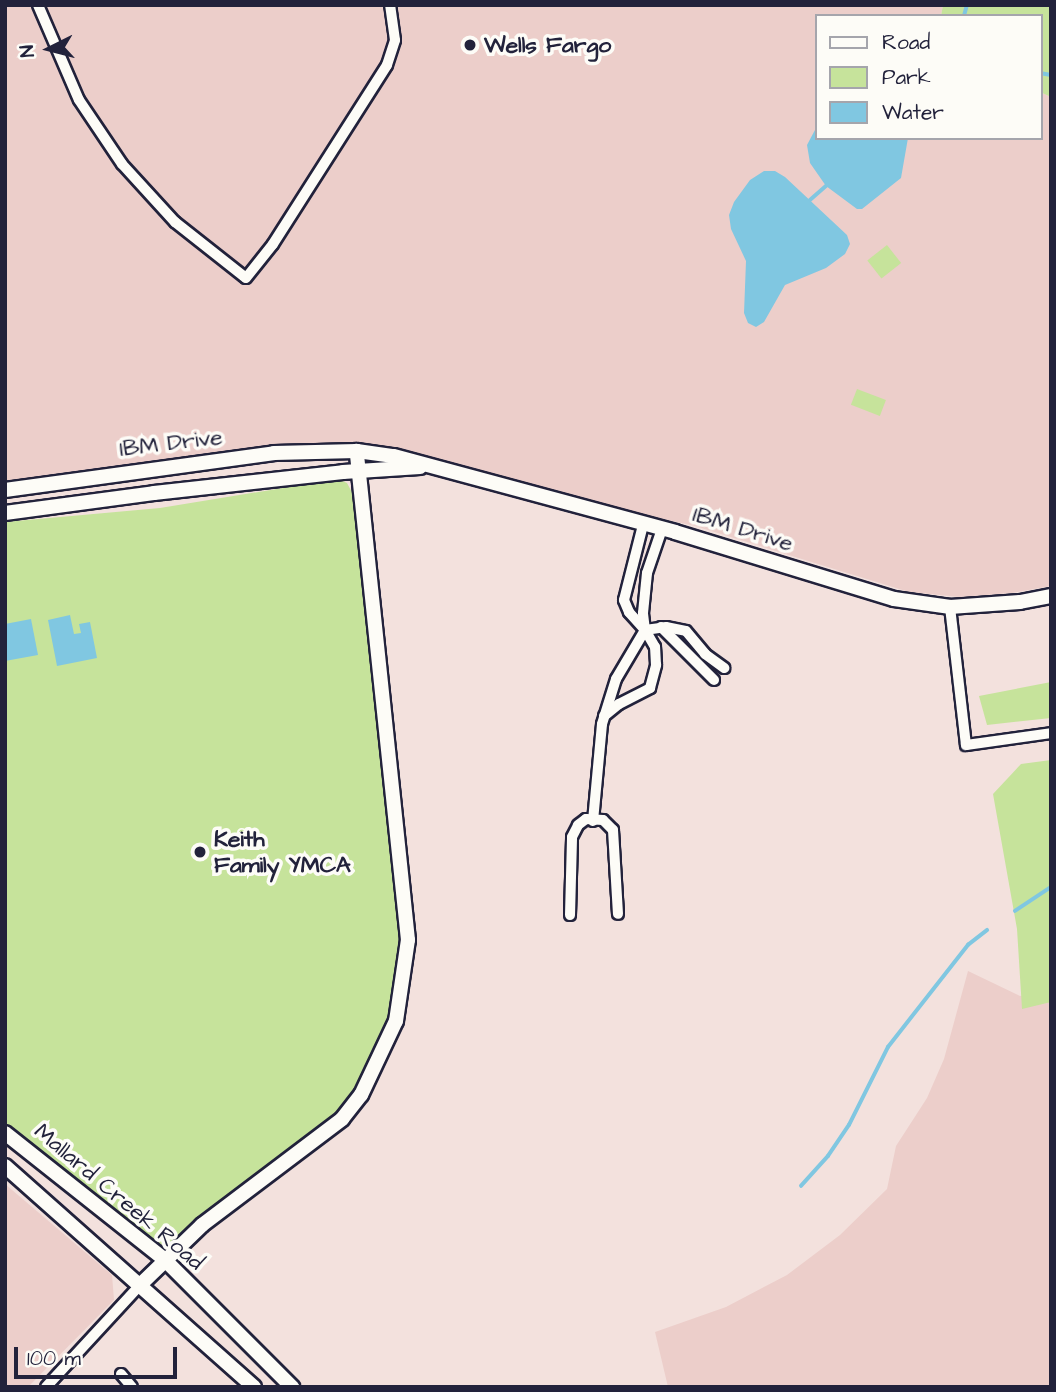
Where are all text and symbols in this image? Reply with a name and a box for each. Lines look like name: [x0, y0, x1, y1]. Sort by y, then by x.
north arrow: [14, 14, 84, 84]
legend: [814, 14, 1042, 140]
text: Road: [882, 28, 930, 57]
place label: Wells Fargo: [484, 31, 611, 59]
marker: Wells Fargo: [462, 37, 478, 53]
text: N: [14, 44, 42, 59]
text: Park: [882, 63, 931, 92]
text: Water: [882, 98, 944, 127]
street label: IBM Drive: [118, 423, 224, 463]
street label: IBM Drive: [689, 501, 797, 557]
place label: Keith Family YMCA: [214, 825, 351, 879]
marker: Keith Family YMCA: [192, 844, 208, 860]
street label: Mallard Creek Road: [28, 1118, 210, 1276]
scale bar: [18, 1332, 180, 1376]
text: 100 m: [27, 1344, 81, 1373]

